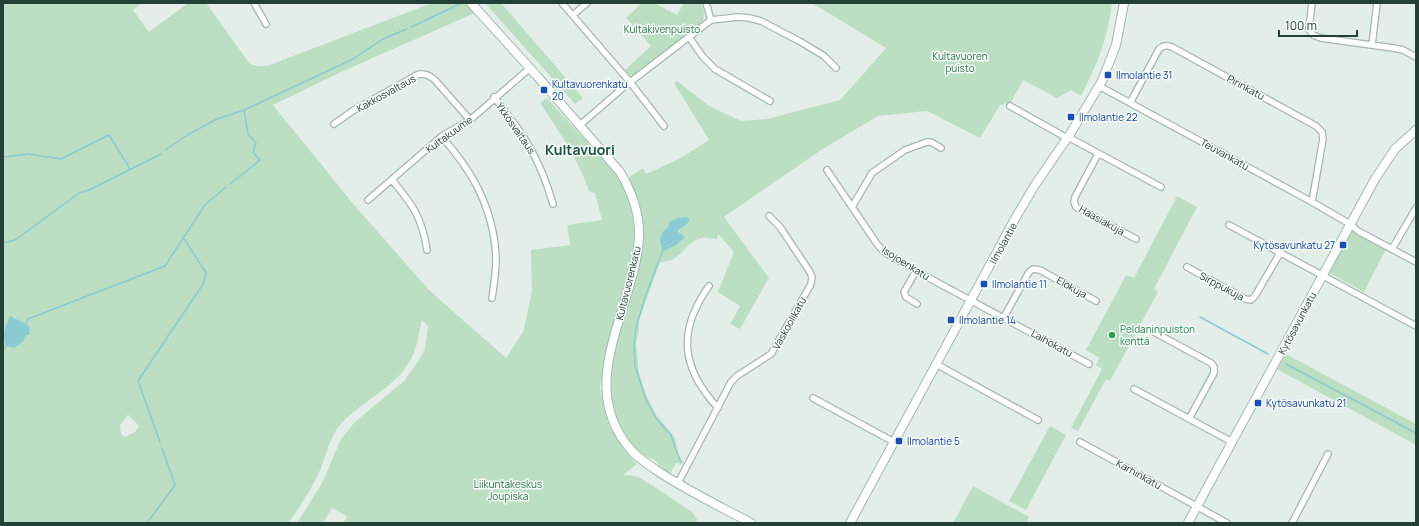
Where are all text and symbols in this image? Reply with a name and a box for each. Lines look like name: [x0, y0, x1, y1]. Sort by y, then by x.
scale bar: [1279, 12, 1357, 38]
text: 100 m: [1285, 17, 1317, 34]
park label: Kultakivenpuisto: [624, 22, 700, 36]
park label: Kultavuoren puisto: [932, 49, 988, 75]
place label: Ilmolantie 31: [1116, 68, 1172, 82]
marker: Ilmolantie 31: [1103, 70, 1113, 80]
street label: Kakkosvaltaus: [354, 71, 418, 115]
street label: Pirinkatu: [1225, 71, 1267, 103]
place label: Kultavuorenkatu 20: [552, 77, 628, 103]
marker: Kultavuorenkatu 20: [539, 85, 549, 95]
street label: Ykkösvaltaus: [493, 100, 539, 156]
place label: Ilmolantie 22: [1079, 110, 1138, 124]
street label: Kultakuume: [423, 112, 475, 156]
marker: Ilmolantie 22: [1066, 112, 1076, 122]
street label: Teuvankatu: [1198, 135, 1252, 173]
district label: Kultavuori: [545, 140, 615, 159]
street label: Haasiakuja: [1077, 202, 1127, 238]
street label: Ilmolantie: [986, 220, 1020, 266]
place label: Kytösavunkatu 27: [1253, 238, 1335, 252]
marker: Kytösavunkatu 27: [1338, 240, 1348, 250]
street label: Isojoenkatu: [879, 243, 933, 283]
street label: Kultavuorenkatu: [612, 244, 644, 321]
street label: Sirppukuja: [1197, 268, 1247, 304]
street label: Elokuja: [1054, 273, 1090, 301]
place label: Ilmolantie 11: [992, 277, 1047, 291]
marker: Ilmolantie 11: [979, 279, 989, 289]
street label: Kytösavunkatu: [1275, 289, 1319, 357]
street label: Vaskoolikatu: [769, 294, 809, 352]
place label: Ilmolantie 14: [959, 313, 1016, 327]
marker: Ilmolantie 14: [946, 315, 956, 325]
place label: Peldaninpuiston kenttä: [1120, 322, 1195, 348]
street label: Laihokatu: [1029, 326, 1075, 360]
marker: Peldaninpuiston kenttä: [1107, 330, 1117, 340]
place label: Kytösavunkatu 21: [1266, 396, 1346, 410]
marker: Kytösavunkatu 21: [1253, 398, 1263, 408]
place label: Ilmolantie 5: [907, 434, 960, 448]
marker: Ilmolantie 5: [894, 436, 904, 446]
street label: Karhinkatu: [1114, 456, 1164, 492]
park label: Liikuntakeskus Joupiska: [474, 477, 542, 503]

